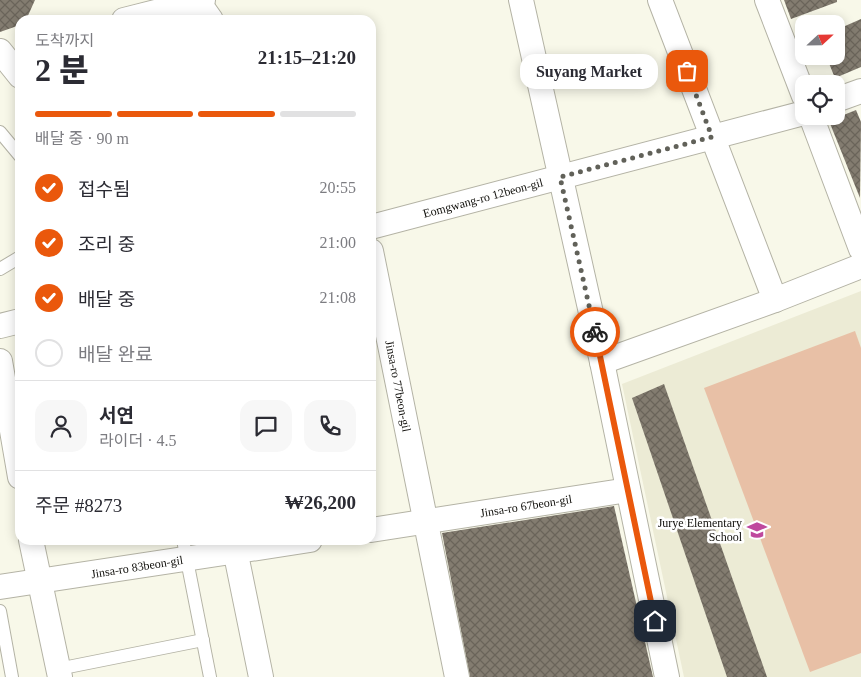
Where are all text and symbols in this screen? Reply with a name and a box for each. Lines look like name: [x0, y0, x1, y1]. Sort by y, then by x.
north arrow: [795, 15, 845, 65]
map controls: [795, 15, 845, 125]
text: 도착까지: [35, 32, 94, 49]
text: 21:15–21:20: [258, 47, 356, 68]
pin: [666, 50, 708, 92]
text: 2 분: [35, 52, 88, 88]
callout: Suyang Market: [520, 54, 657, 88]
icon: bag: [673, 57, 701, 85]
text: Suyang Market: [536, 63, 642, 80]
button: locate: [795, 75, 845, 125]
text: 배달 중 · 90 m: [35, 130, 129, 147]
icon: check: [35, 174, 63, 202]
street label: Eomgwang-ro 12beon-gil: [421, 175, 545, 221]
text: 접수됨: [78, 179, 130, 200]
text: 20:55: [320, 179, 356, 196]
icon: check: [35, 229, 63, 257]
text: 조리 중: [78, 234, 135, 255]
text: 21:00: [320, 234, 356, 251]
icon: check: [35, 284, 63, 312]
text: 배달 중: [78, 289, 135, 310]
text: 21:08: [320, 289, 356, 306]
courier: [570, 307, 620, 357]
icon: bike: [581, 318, 609, 346]
street label: Jinsa-ro 77beon-gil: [382, 339, 414, 434]
text: 배달 완료: [78, 344, 153, 365]
button: person: [35, 400, 87, 452]
button: chat: [240, 400, 292, 452]
button: phone: [304, 400, 356, 452]
text: 서연: [99, 405, 134, 426]
text: 라이더 · 4.5: [99, 432, 177, 449]
text: ₩26,200: [285, 492, 356, 513]
street label: Jinsa-ro 67beon-gil: [479, 492, 574, 520]
text: 주문 #8273: [35, 495, 122, 516]
place label: Jurye Elementary School: [658, 516, 743, 544]
school or university icon: Jurye Elementary School: [746, 519, 768, 541]
street label: Jinsa-ro 83beon-gil: [90, 553, 185, 581]
pin: [634, 600, 676, 642]
icon: home: [641, 607, 669, 635]

